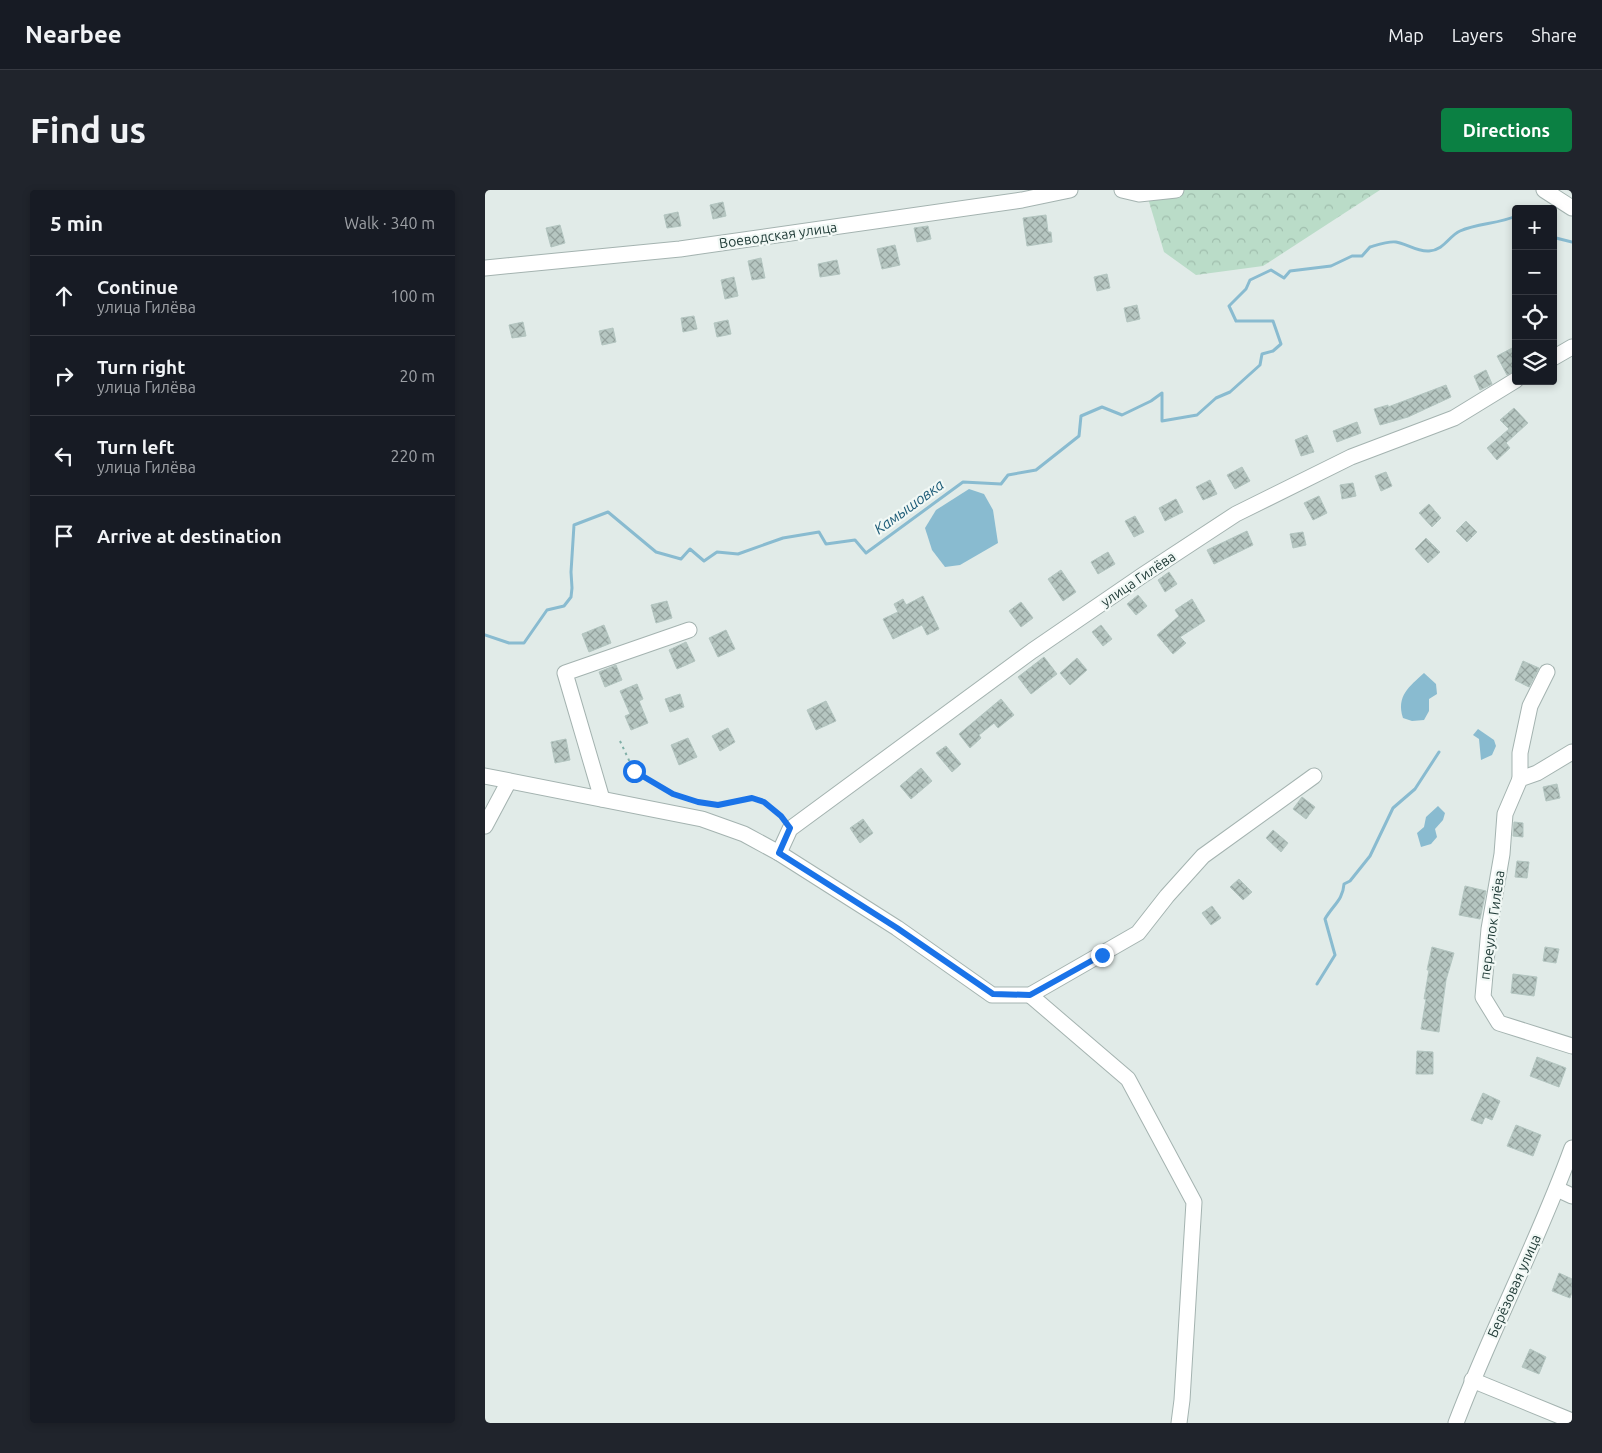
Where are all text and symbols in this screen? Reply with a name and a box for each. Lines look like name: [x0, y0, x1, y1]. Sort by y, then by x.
text: Nearbee: [25, 21, 122, 48]
text: Map: [1388, 25, 1424, 45]
text: Layers: [1452, 25, 1503, 45]
text: Share: [1531, 25, 1577, 45]
button: Directions: [1441, 108, 1572, 152]
text: Find us: [30, 110, 146, 150]
map controls: [1512, 205, 1557, 385]
button: +: [1512, 205, 1557, 250]
text: 5 min: [50, 211, 103, 235]
text: Walk · 340 m: [344, 214, 435, 232]
street label: Воеводская улица: [718, 219, 838, 251]
button: −: [1512, 250, 1557, 295]
text: Continue: [97, 276, 178, 298]
icon: ahead: [50, 282, 78, 310]
text: 100 m: [390, 287, 435, 305]
button: locate: [1512, 295, 1557, 340]
text: улица Гилёва: [97, 298, 196, 316]
button: layers: [1512, 340, 1557, 385]
text: Turn right: [97, 356, 185, 378]
icon: right: [50, 362, 78, 390]
text: 20 m: [399, 367, 435, 385]
text: улица Гилёва: [97, 378, 196, 396]
text: Turn left: [97, 436, 175, 458]
icon: left: [50, 442, 78, 470]
text: 220 m: [390, 447, 435, 465]
text: улица Гилёва: [97, 458, 196, 476]
water label: Камышовка: [871, 476, 947, 538]
icon: arrive: [50, 522, 78, 550]
text: Arrive at destination: [97, 525, 282, 547]
street label: улица Гилёва: [1098, 548, 1178, 610]
route start: [623, 760, 646, 783]
street label: переулок Гилёва: [1476, 869, 1508, 981]
route end: [1091, 944, 1114, 967]
street label: Берёзовая улица: [1484, 1232, 1544, 1340]

